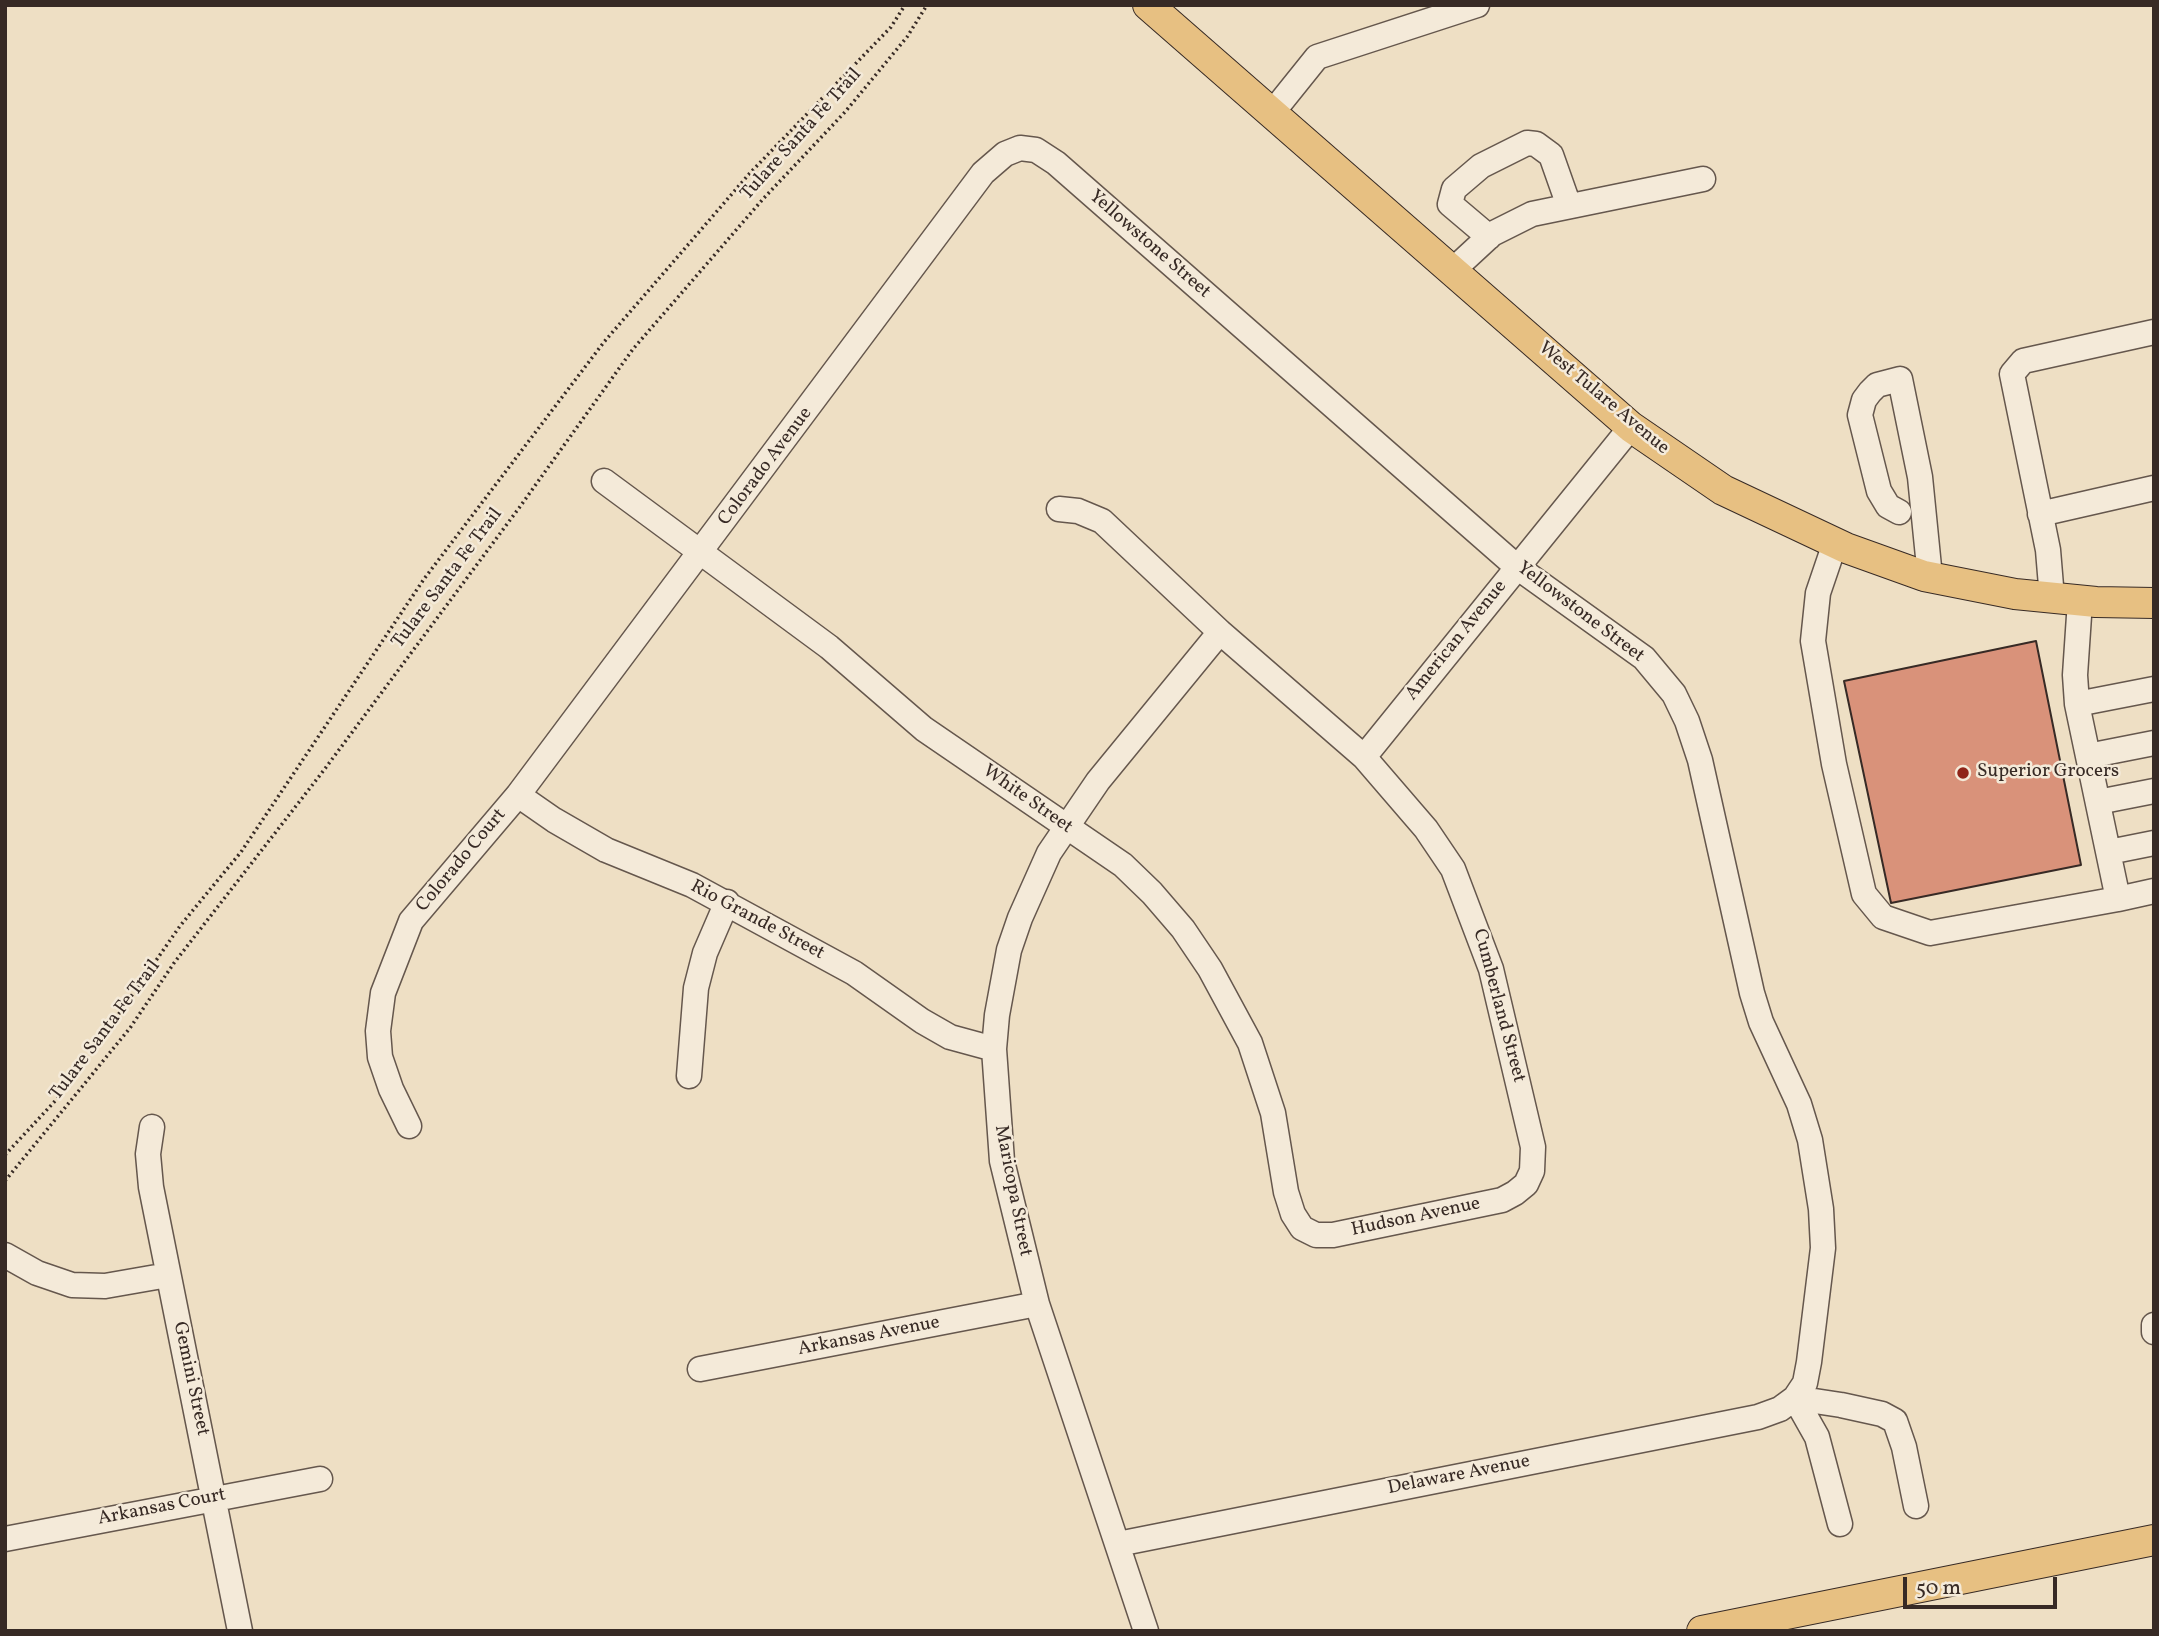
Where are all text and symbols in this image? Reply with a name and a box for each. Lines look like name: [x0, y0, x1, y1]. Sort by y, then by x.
street label: Tulare Santa Fe Trail: [737, 64, 867, 206]
street label: Yellowstone Street: [1083, 186, 1215, 304]
street label: West Tulare Avenue: [1533, 338, 1673, 460]
street label: Colorado Avenue: [714, 403, 818, 531]
street label: Tulare Santa Fe Trail: [388, 504, 508, 654]
street label: Yellowstone Street: [1512, 558, 1648, 668]
street label: American Avenue: [1402, 576, 1512, 706]
street label: White Street: [977, 761, 1077, 839]
place label: Superior Grocers: [1977, 762, 2119, 784]
marker: Superior Grocers: [1955, 765, 1971, 781]
street label: Colorado Court: [412, 805, 512, 917]
street label: Rio Grande Street: [686, 876, 828, 966]
street label: Cumberland Street: [1467, 927, 1529, 1085]
street label: Tulare Santa Fe Trail: [46, 956, 166, 1106]
street label: Maricopa Street: [988, 1123, 1036, 1259]
street label: Hudson Avenue: [1349, 1193, 1483, 1243]
street label: Arkansas Avenue: [796, 1312, 942, 1362]
street label: Gemini Street: [167, 1320, 213, 1438]
street label: Delaware Avenue: [1386, 1451, 1532, 1501]
street label: Arkansas Court: [96, 1484, 228, 1532]
scale bar: [1907, 1562, 2061, 1606]
text: 50 m: [1916, 1574, 1961, 1603]

